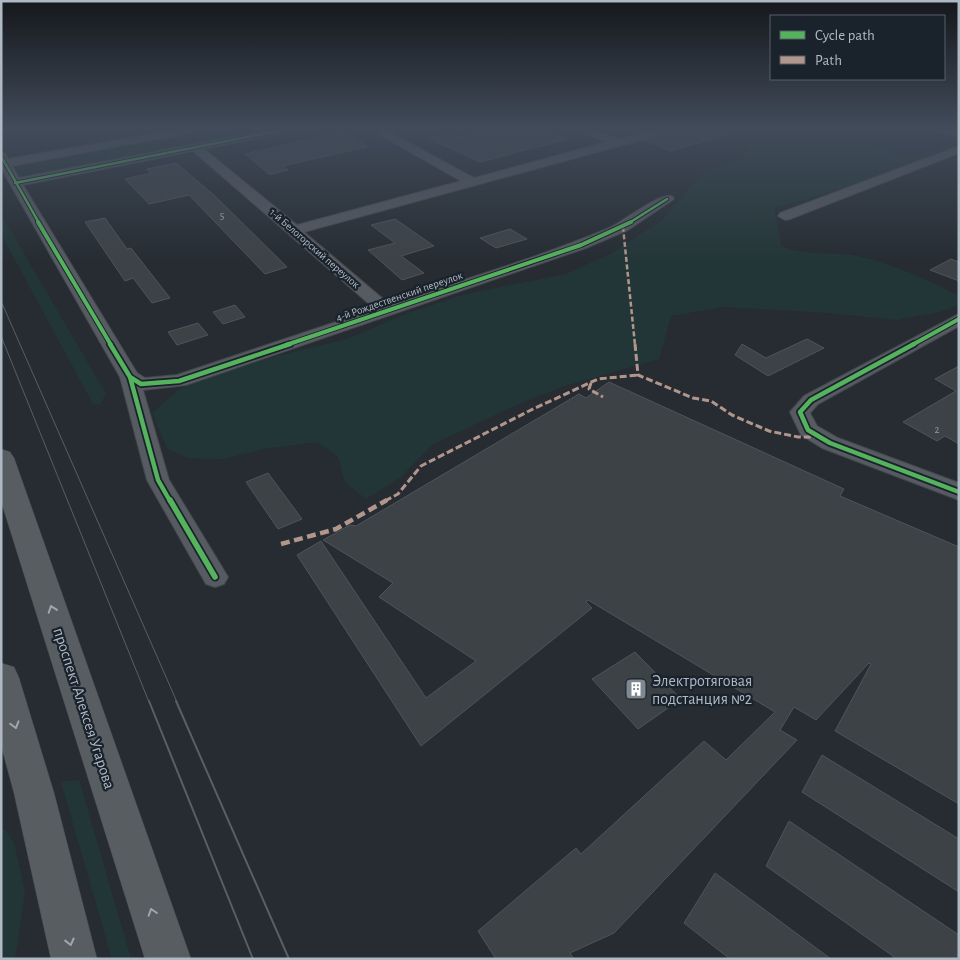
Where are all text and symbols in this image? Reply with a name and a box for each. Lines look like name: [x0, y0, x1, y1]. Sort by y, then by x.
legend: [770, 15, 945, 80]
text: Cycle path: [815, 28, 875, 43]
text: Path: [815, 53, 842, 68]
street label: 1-й Белогорский переулок: [268, 206, 362, 290]
house number: 5: [220, 210, 225, 221]
street label: 4-й Рождественский переулок: [334, 270, 464, 323]
house number: 2: [934, 424, 940, 435]
one-way arrow: [48, 605, 58, 613]
street label: проспект Алексея Угарова: [50, 626, 118, 791]
place label: Электротяговая подстанция №2: [652, 673, 752, 707]
building icon: Электротяговая подстанция №2: [624, 677, 648, 701]
one-way arrow: [9, 720, 19, 728]
one-way arrow: [148, 909, 158, 917]
one-way arrow: [64, 938, 75, 947]

